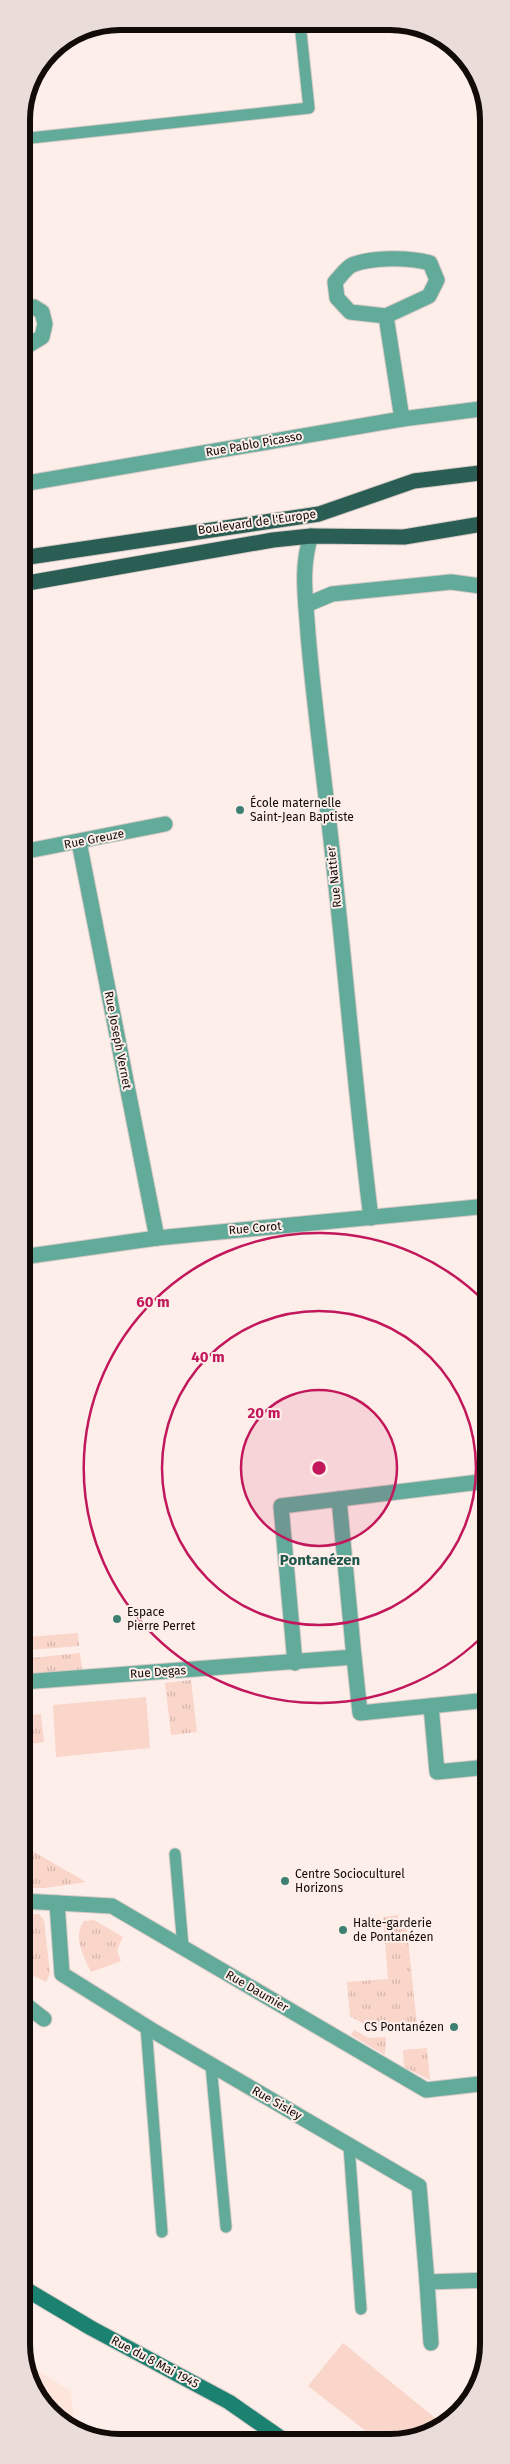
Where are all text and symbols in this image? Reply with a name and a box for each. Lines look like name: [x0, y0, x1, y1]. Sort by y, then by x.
street label: Rue Pablo Picasso: [204, 429, 304, 459]
street label: Boulevard de l'Europe: [197, 507, 317, 537]
place label: École maternelle Saint-Jean Baptiste: [250, 795, 354, 824]
marker: École maternelle Saint-Jean Baptiste: [234, 804, 246, 816]
street label: Rue Greuze: [63, 826, 125, 852]
street label: Rue Nattier: [324, 845, 344, 909]
street label: Rue Joseph Vernet: [102, 990, 134, 1091]
street label: Rue Corot: [228, 1219, 283, 1237]
text: 60 m: [136, 1293, 170, 1311]
text: 40 m: [191, 1348, 225, 1366]
text: 20 m: [248, 1404, 280, 1422]
centre of rings: [310, 1459, 328, 1477]
district label: Pontanézen: [280, 1551, 360, 1569]
place label: Espace Pierre Perret: [127, 1605, 196, 1633]
marker: Espace Pierre Perret: [111, 1613, 123, 1625]
street label: Rue Degas: [129, 1663, 187, 1681]
place label: Centre Socioculturel Horizons: [295, 1867, 405, 1895]
marker: Centre Socioculturel Horizons: [279, 1875, 291, 1887]
place label: Halte-garderie de Pontanézen: [353, 1916, 434, 1944]
marker: Halte-garderie de Pontanézen: [337, 1924, 349, 1936]
street label: Rue Daumier: [223, 1967, 291, 2015]
place label: CS Pontanézen: [364, 2020, 444, 2034]
marker: CS Pontanézen: [448, 2021, 460, 2033]
street label: Rue Sisley: [250, 2083, 305, 2123]
street label: Rue du 8 Mai 1945: [109, 2333, 201, 2391]

